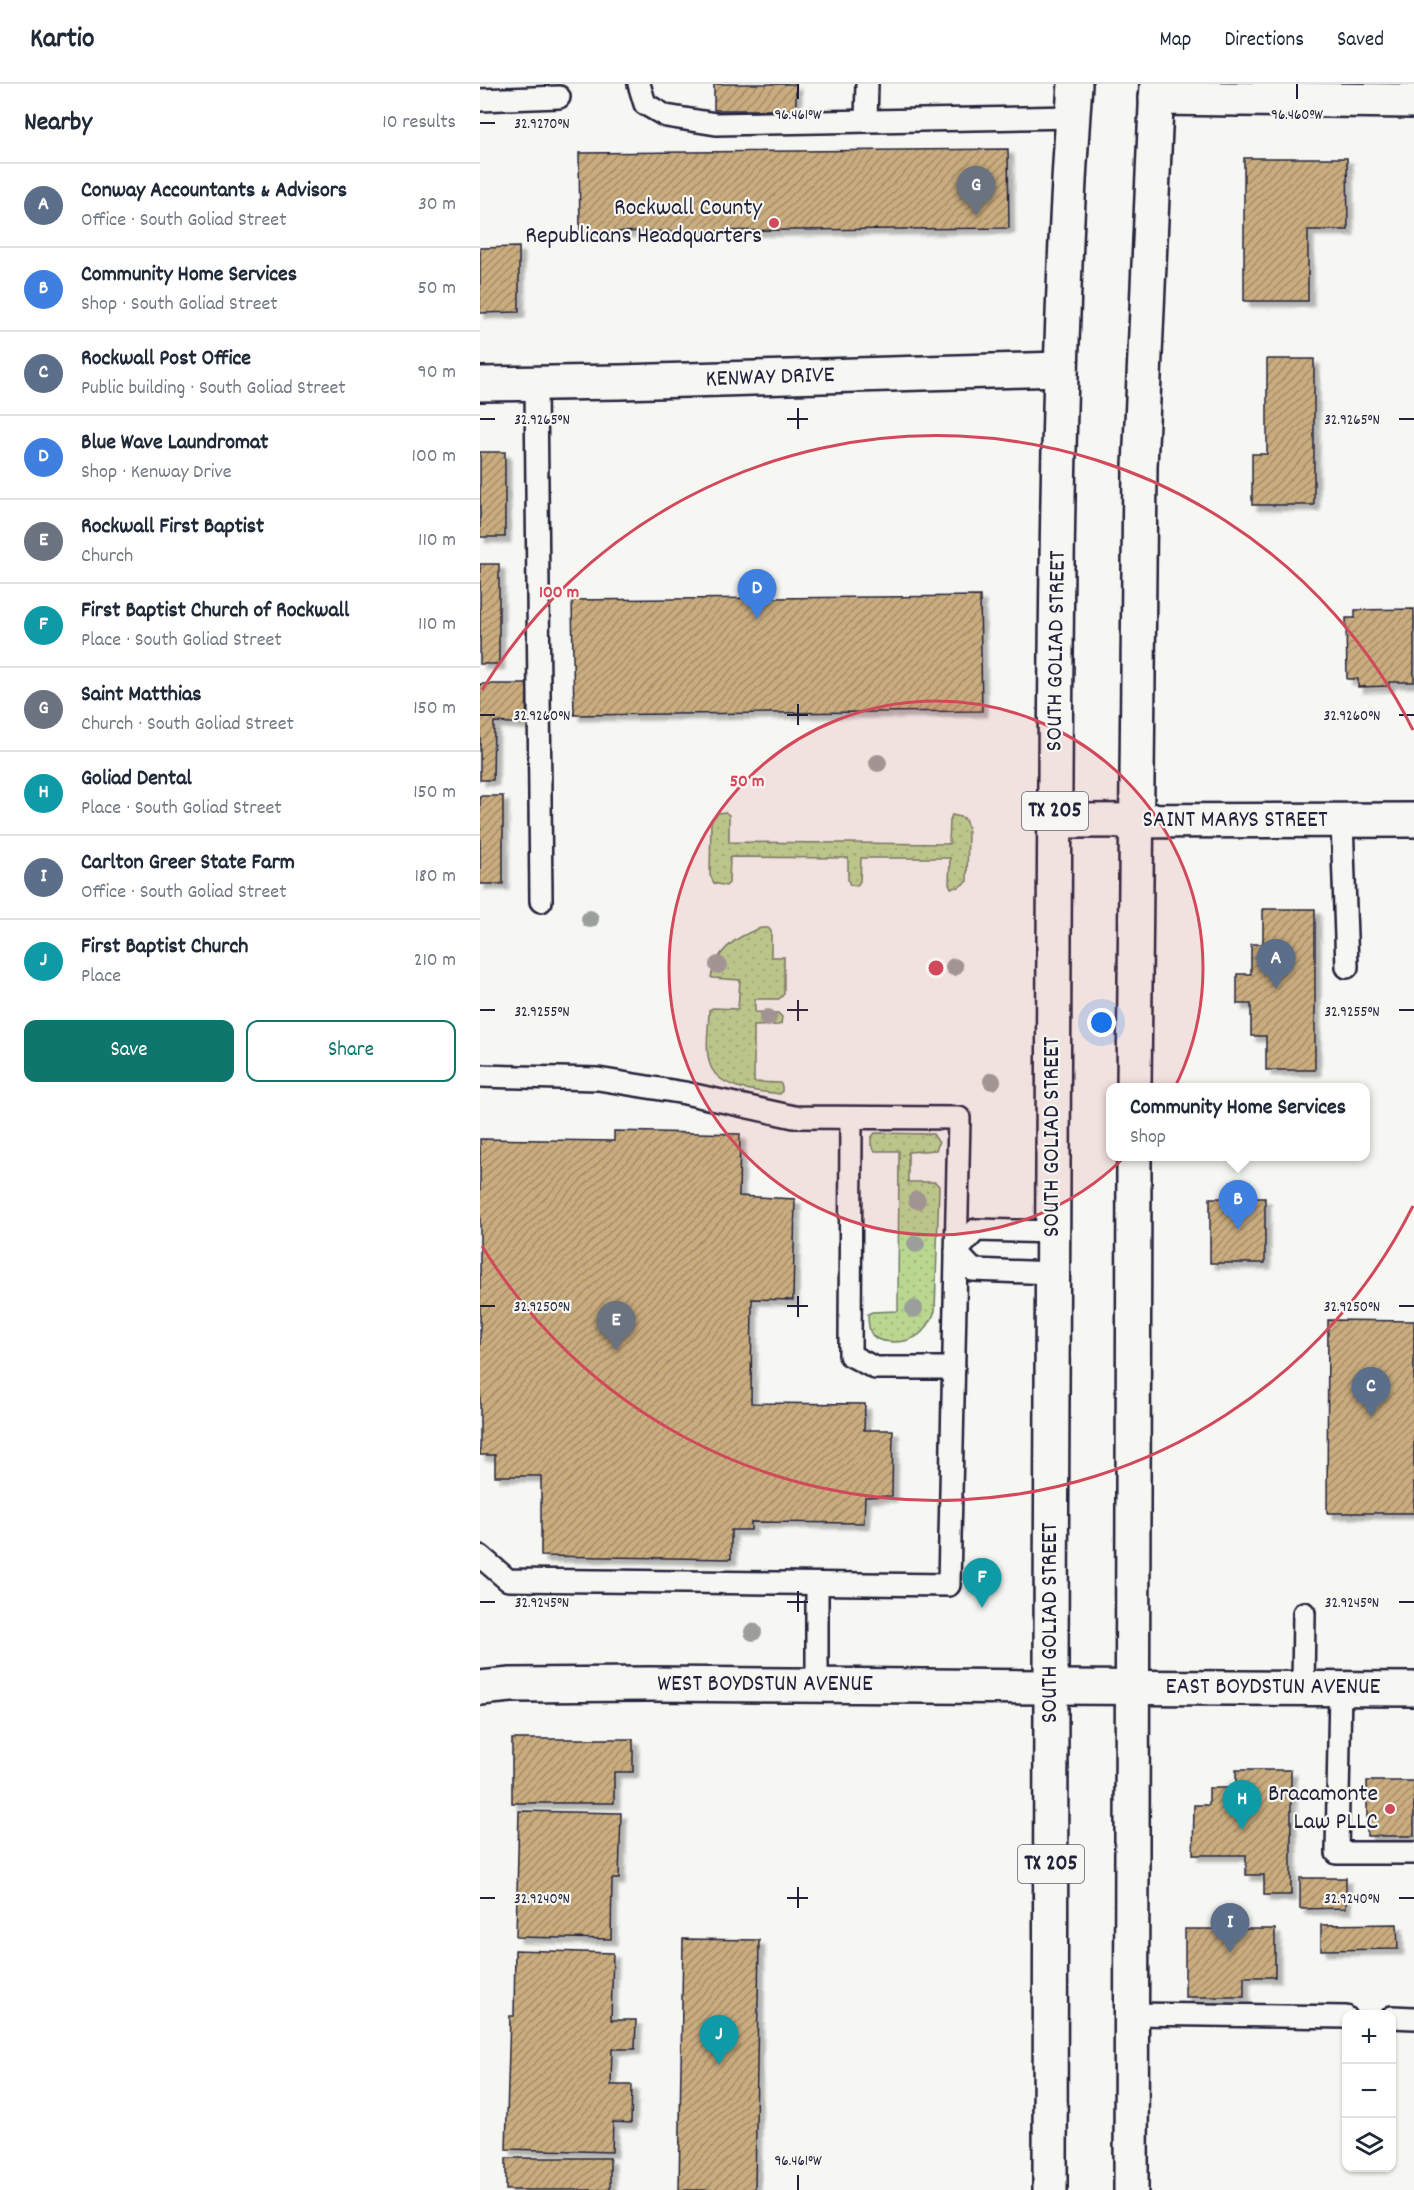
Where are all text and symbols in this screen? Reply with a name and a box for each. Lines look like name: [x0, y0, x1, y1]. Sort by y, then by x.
text: Kartio: [30, 21, 94, 61]
text: Map: [1160, 26, 1191, 56]
text: Directions: [1224, 26, 1304, 56]
text: Saved: [1337, 26, 1384, 56]
text: Nearby: [24, 105, 92, 142]
text: 96.461°W: [775, 105, 822, 127]
text: 96.460°W: [1271, 105, 1323, 127]
text: 10 results: [382, 109, 456, 137]
text: 32.9270°N: [514, 114, 570, 136]
pin: G: [956, 166, 996, 216]
text: Conway Accountants & Advisors: [81, 176, 347, 207]
text: A: [38, 191, 49, 219]
text: 30 m: [418, 191, 456, 219]
place label: Rockwall County Republicans Headquarters: [525, 192, 763, 254]
text: Office · South Goliad Street: [81, 207, 287, 235]
marker: Rockwall County Republicans Headquarters: [767, 216, 781, 230]
text: Community Home Services: [81, 260, 297, 291]
text: B: [39, 275, 48, 303]
text: 50 m: [418, 275, 456, 303]
text: Shop · South Goliad Street: [81, 291, 278, 319]
text: Rockwall Post Office: [81, 344, 251, 375]
text: C: [39, 359, 48, 387]
text: 90 m: [418, 359, 456, 387]
street label: KENWAY DRIVE: [705, 359, 835, 397]
text: Public building · South Goliad Street: [81, 375, 346, 403]
text: 32.9265°N: [514, 410, 570, 432]
text: 32.9265°N: [1324, 410, 1380, 432]
text: Blue Wave Laundromat: [81, 428, 269, 459]
text: D: [38, 443, 49, 471]
text: 100 m: [412, 443, 456, 471]
text: Shop · Kenway Drive: [81, 459, 232, 487]
text: Rockwall First Baptist: [81, 512, 264, 543]
text: E: [39, 527, 48, 555]
text: 110 m: [418, 527, 456, 555]
text: Church: [81, 543, 133, 571]
street label: SOUTH GOLIAD STREET: [1038, 550, 1076, 752]
pin: D: [738, 570, 776, 619]
text: 100 m: [539, 581, 579, 606]
text: First Baptist Church of Rockwall: [81, 596, 349, 627]
text: F: [39, 611, 48, 639]
text: 110 m: [418, 611, 456, 639]
text: Place · South Goliad Street: [81, 627, 282, 655]
text: Saint Matthias: [81, 680, 202, 711]
text: G: [38, 695, 49, 723]
text: 150 m: [413, 695, 456, 723]
text: 32.9260°N: [514, 706, 570, 728]
text: 32.9260°N: [1324, 706, 1380, 728]
text: Church · South Goliad Street: [81, 711, 294, 739]
text: Goliad Dental: [81, 764, 192, 795]
text: 50 m: [730, 770, 764, 795]
text: H: [38, 779, 49, 807]
text: 150 m: [413, 779, 456, 807]
road number: TX 205: [1022, 792, 1088, 830]
text: Place · South Goliad Street: [81, 795, 282, 823]
street label: SAINT MARYS STREET: [1142, 804, 1328, 838]
text: Carlton Greer State Farm: [81, 848, 295, 879]
text: I: [40, 863, 47, 891]
text: 180 m: [414, 863, 456, 891]
text: Office · South Goliad Street: [81, 879, 287, 907]
text: First Baptist Church: [81, 932, 248, 963]
pin: A: [1256, 940, 1296, 989]
text: J: [40, 947, 47, 975]
text: 210 m: [414, 947, 456, 975]
centre of rings: [926, 958, 946, 978]
text: Place: [81, 963, 121, 991]
text: 32.9255°N: [514, 1002, 570, 1024]
text: 32.9255°N: [1324, 1002, 1380, 1024]
your location: [1087, 1008, 1116, 1037]
button: Save: [24, 1020, 234, 1082]
button: Share: [246, 1020, 456, 1082]
street label: SOUTH GOLIAD STREET: [1036, 1036, 1070, 1237]
popup: [1106, 1083, 1370, 1161]
text: Community Home Services: [1130, 1093, 1346, 1124]
text: Shop: [1130, 1124, 1166, 1152]
pin: B: [1218, 1180, 1257, 1230]
text: 32.9250°N: [514, 1297, 570, 1319]
text: 32.9250°N: [1324, 1297, 1380, 1319]
pin: E: [596, 1302, 636, 1351]
pin: C: [1352, 1368, 1390, 1417]
street label: SOUTH GOLIAD STREET: [1034, 1522, 1068, 1723]
pin: F: [962, 1558, 1002, 1608]
text: 32.9245°N: [515, 1593, 569, 1615]
text: 32.9245°N: [1325, 1593, 1379, 1615]
street label: WEST BOYDSTUN AVENUE: [657, 1668, 873, 1702]
street label: EAST BOYDSTUN AVENUE: [1166, 1671, 1381, 1705]
place label: Bracamonte Law PLLC: [1268, 1778, 1378, 1840]
pin: H: [1222, 1780, 1262, 1830]
marker: Bracamonte Law PLLC: [1383, 1802, 1397, 1816]
road number: TX 205: [1018, 1845, 1084, 1883]
text: 32.9240°N: [514, 1889, 570, 1911]
text: 32.9240°N: [1324, 1889, 1380, 1911]
pin: I: [1210, 1904, 1250, 1953]
map controls: [1342, 2010, 1396, 2172]
button: +: [1342, 2010, 1396, 2064]
pin: J: [700, 2016, 738, 2065]
button: −: [1342, 2064, 1396, 2118]
button: layers: [1342, 2118, 1396, 2172]
text: 96.461°W: [775, 2151, 822, 2173]

